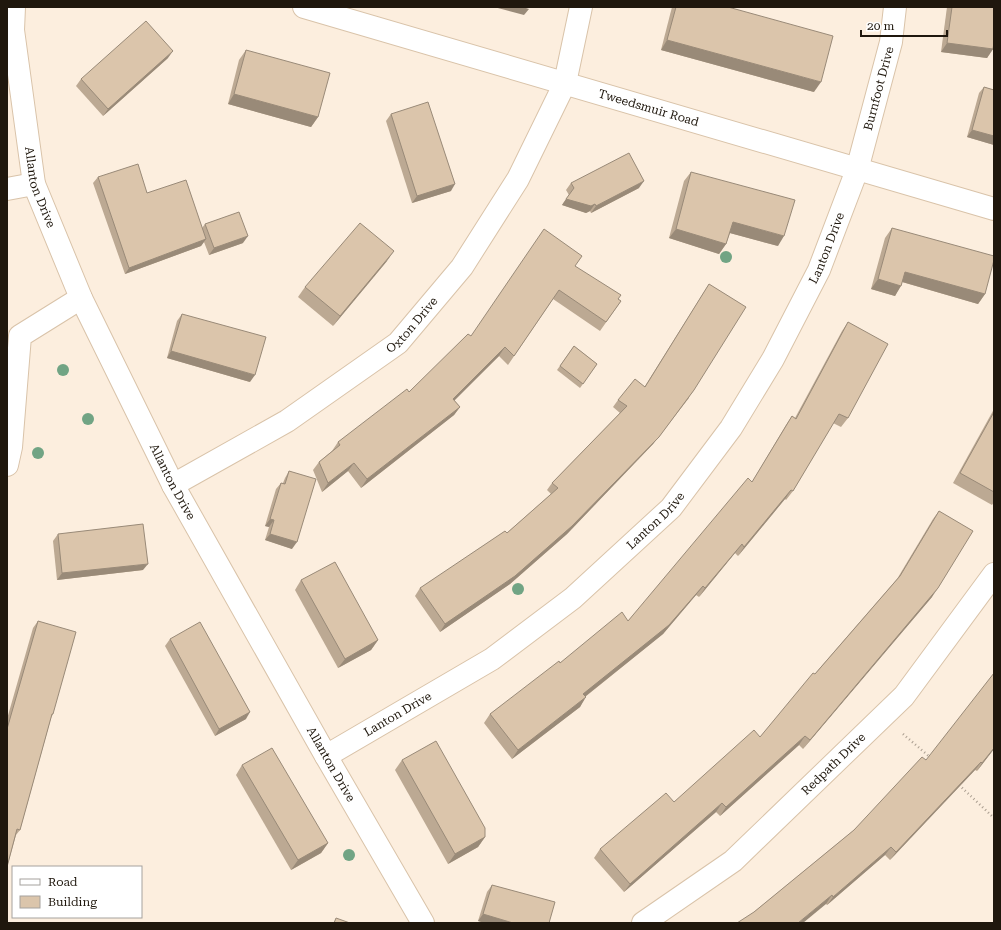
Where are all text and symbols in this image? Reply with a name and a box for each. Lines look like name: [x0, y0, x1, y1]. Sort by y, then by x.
scale bar: [861, 12, 947, 38]
text: 20 m: [867, 19, 894, 33]
street label: Burnfoot Drive: [861, 45, 897, 132]
street label: Tweedsmuir Road: [597, 87, 701, 129]
street label: Allanton Drive: [22, 146, 58, 230]
street label: Lanton Drive: [806, 210, 847, 286]
street label: Oxton Drive: [384, 294, 441, 356]
street label: Allanton Drive: [147, 441, 198, 523]
street label: Lanton Drive: [624, 489, 688, 552]
street label: Lanton Drive: [361, 689, 434, 739]
street label: Allanton Drive: [304, 724, 358, 805]
street label: Redpath Drive: [799, 730, 869, 798]
legend: [12, 866, 142, 918]
text: Road: [48, 875, 78, 889]
text: Building: [48, 895, 97, 909]

